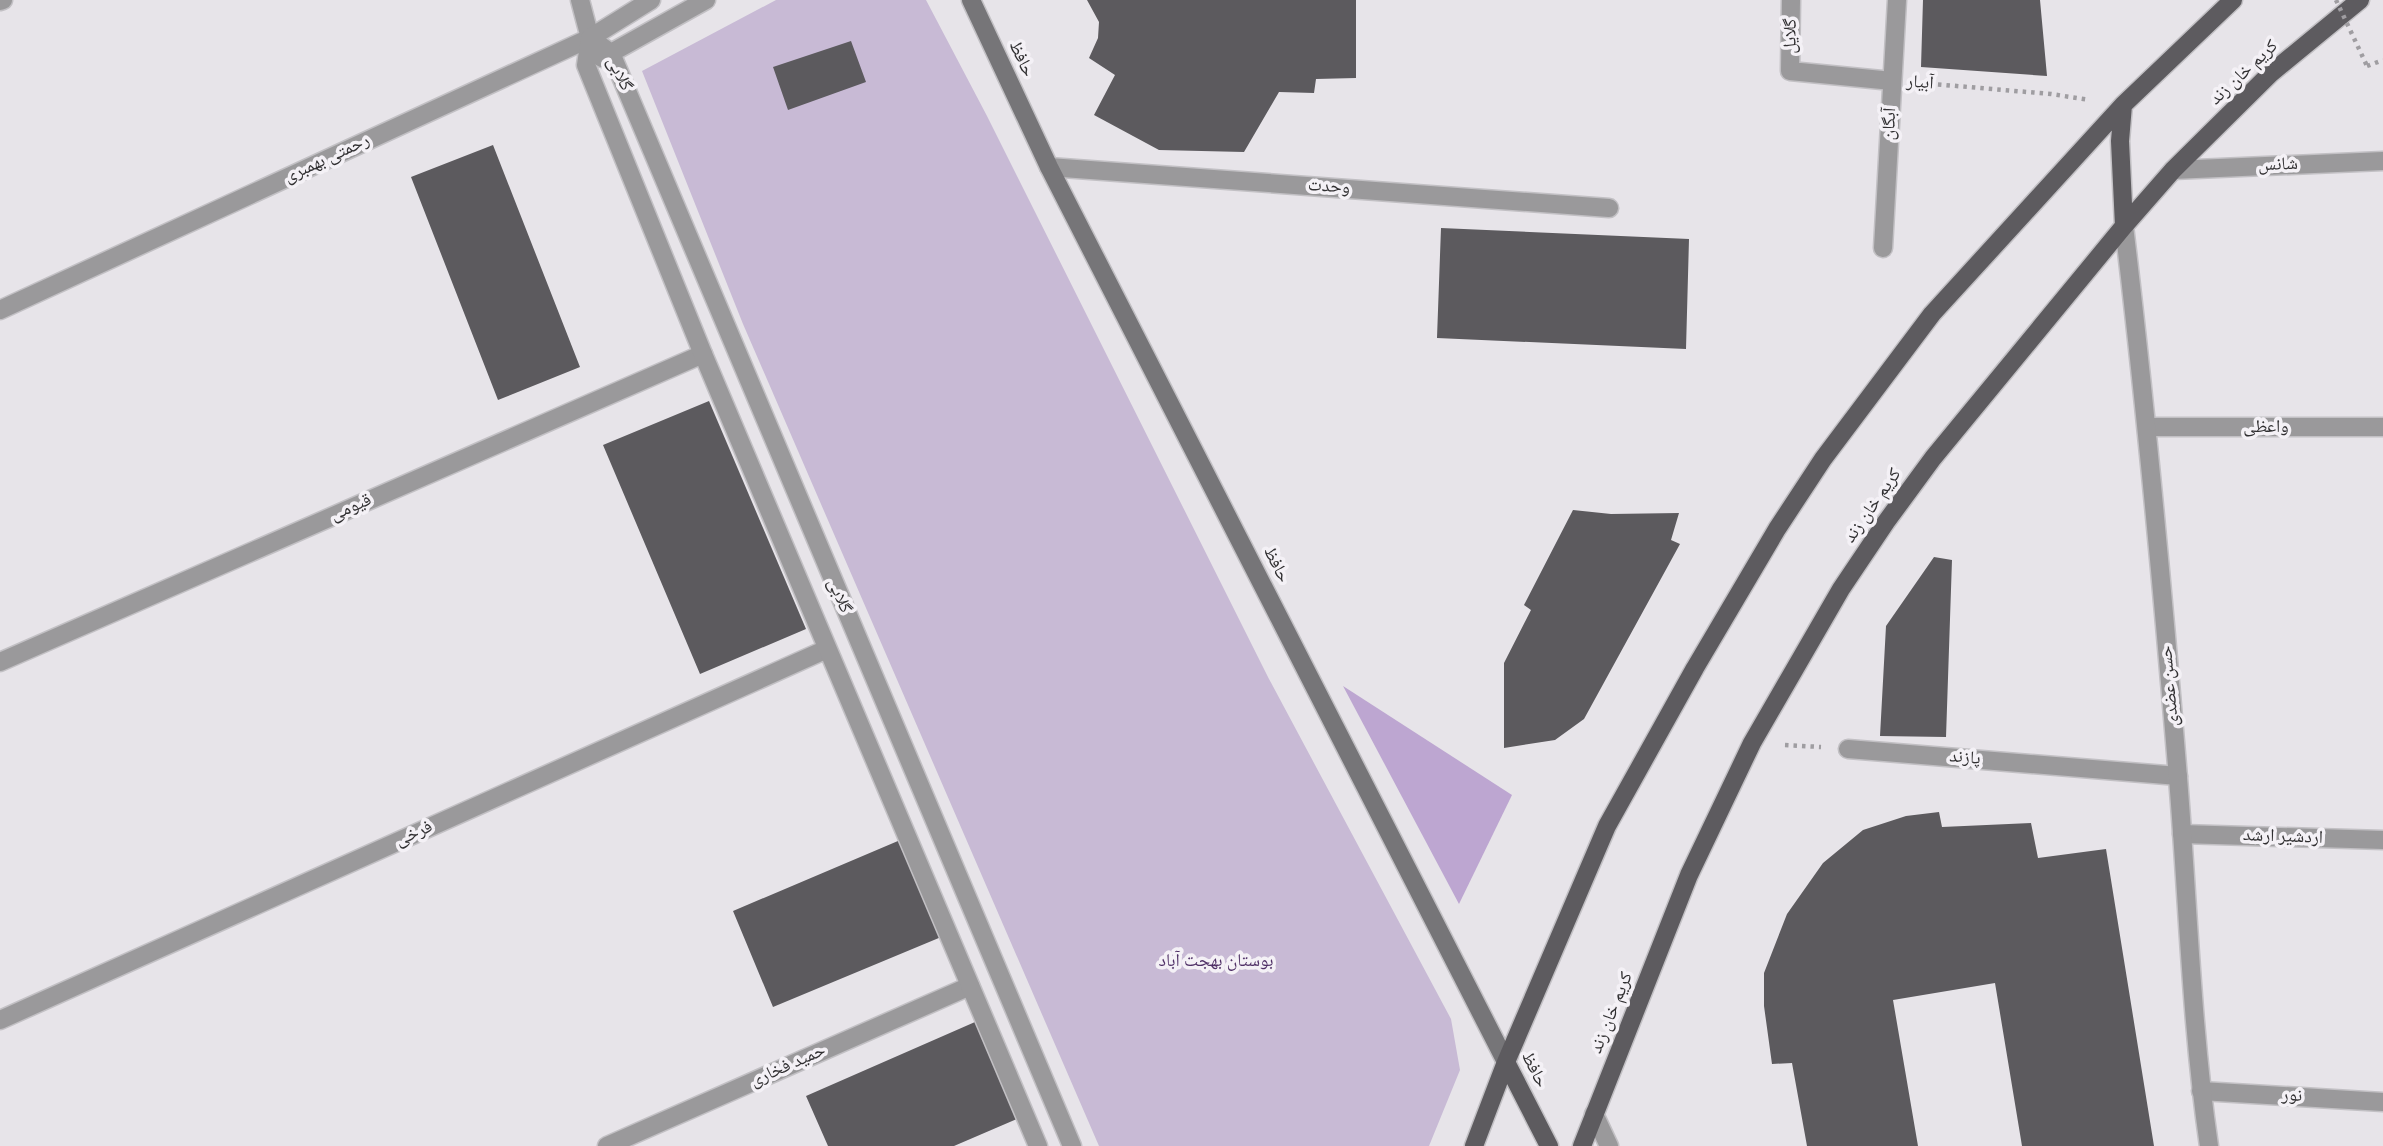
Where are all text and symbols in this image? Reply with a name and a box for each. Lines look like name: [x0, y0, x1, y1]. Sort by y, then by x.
street label: گلایل: [1779, 18, 1803, 54]
street label: کریم خان زند: [2205, 35, 2284, 111]
street label: حافظ: [1003, 37, 1039, 81]
street label: گلابی: [601, 53, 637, 96]
street label: آبیار: [1905, 71, 1935, 95]
street label: آبگان: [1878, 107, 1902, 141]
street label: رحمتی بهمبری: [281, 129, 374, 189]
street label: شانس: [2258, 153, 2298, 177]
street label: وحدت: [1307, 174, 1351, 200]
street label: واعظی: [2243, 416, 2289, 439]
street label: کریم خان زند: [1839, 464, 1907, 548]
street label: قیومی: [327, 489, 375, 527]
street label: حافظ: [1257, 543, 1295, 587]
street label: گلابی: [821, 575, 857, 617]
street label: حسن عضدی: [2155, 645, 2185, 727]
street label: پازند: [1948, 745, 1982, 771]
street label: فرخی: [392, 816, 436, 852]
street label: اردشیر ارشد: [2243, 824, 2323, 850]
park label: بوستان بهجت آباد: [1158, 950, 1274, 973]
street label: کریم خان زند: [1585, 968, 1639, 1057]
street label: حمید فخاری: [747, 1039, 829, 1093]
street label: حافظ: [1515, 1048, 1553, 1092]
street label: نور: [2280, 1084, 2303, 1108]

